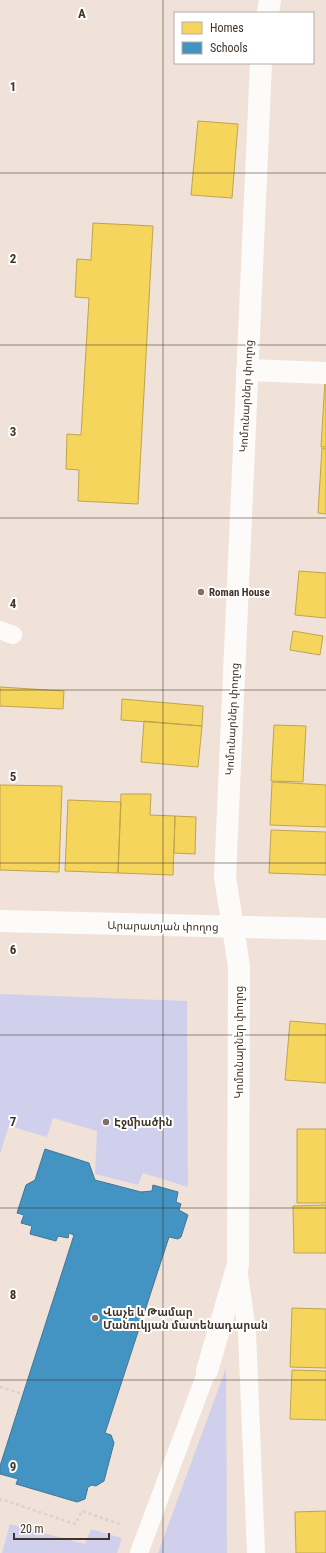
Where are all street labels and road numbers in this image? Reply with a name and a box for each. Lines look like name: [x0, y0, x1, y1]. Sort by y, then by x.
street label: Կոմունարներ փողոց: [237, 339, 256, 453]
street label: Կոմունարներ փողոց: [223, 662, 242, 776]
street label: Արարատյան փողոց: [107, 919, 219, 934]
street label: Կոմունարներ փողոց: [233, 986, 246, 1098]

